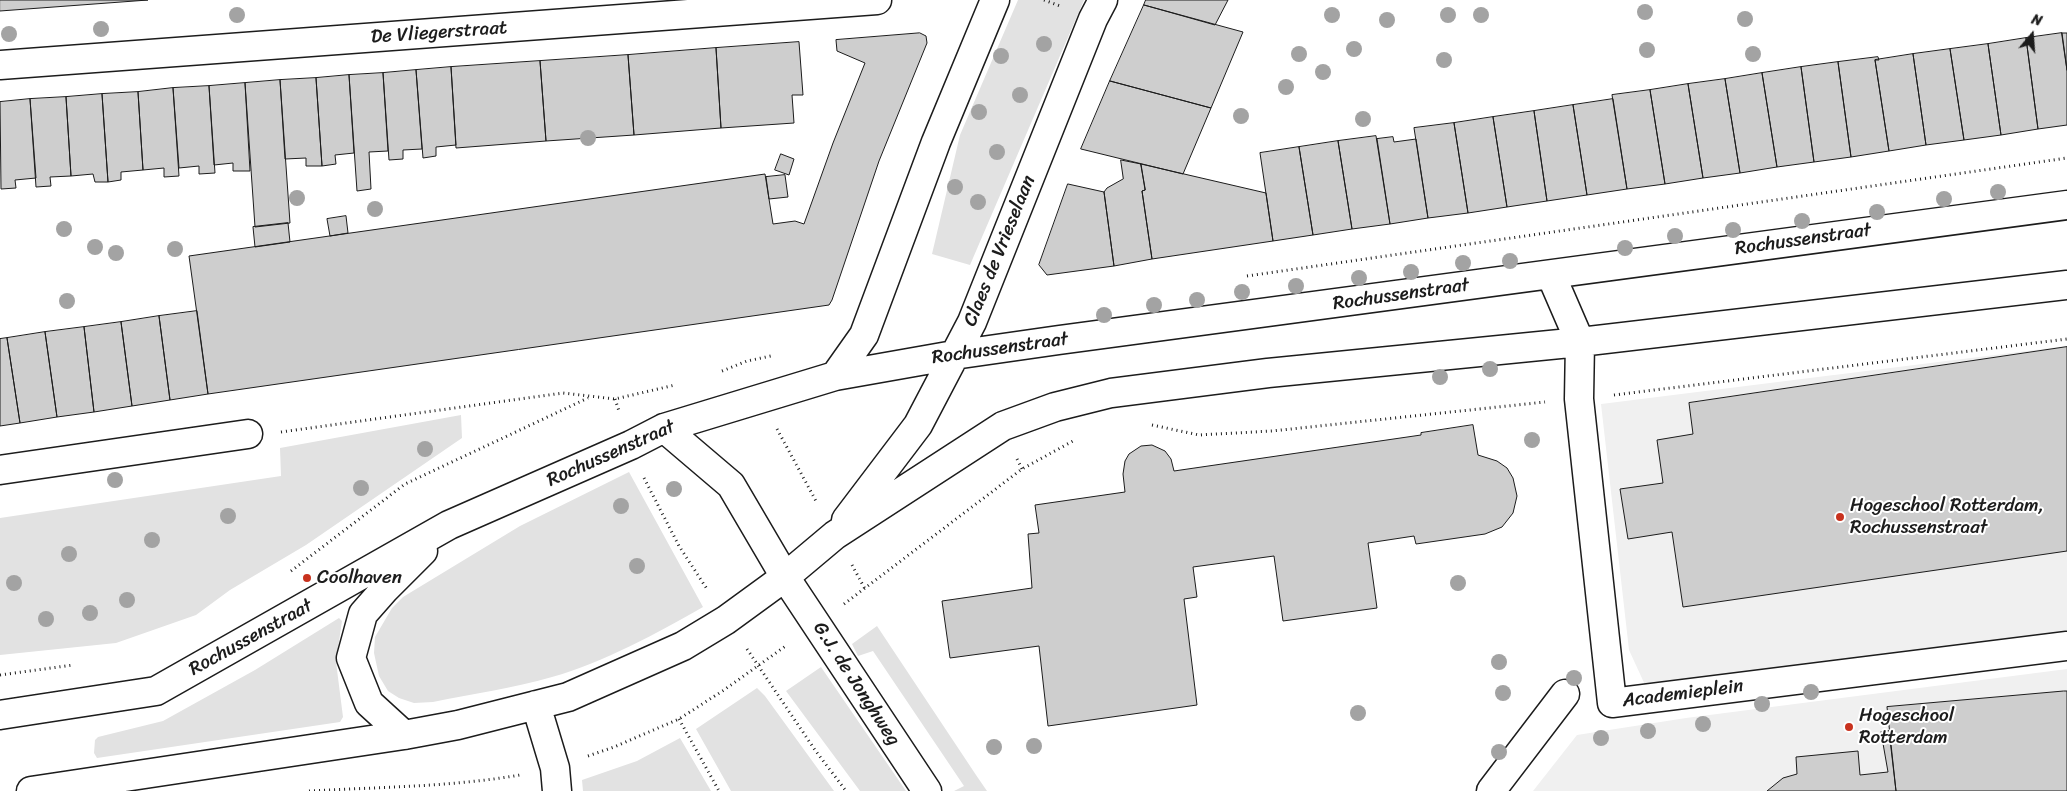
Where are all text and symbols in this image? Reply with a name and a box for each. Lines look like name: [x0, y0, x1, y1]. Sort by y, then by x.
text: N: [2028, 7, 2045, 34]
north arrow: [2007, 10, 2057, 60]
street label: De Vliegerstraat: [370, 17, 508, 49]
street label: Claes de Vrieselaan: [959, 172, 1041, 330]
street label: Rochussenstraat: [1733, 219, 1873, 261]
street label: Rochussenstraat: [1331, 274, 1471, 316]
street label: Rochussenstraat: [930, 328, 1070, 370]
street label: Rochussenstraat: [544, 416, 678, 492]
place label: Hogeschool Rotterdam, Rochussenstraat: [1850, 495, 2044, 539]
marker: Hogeschool Rotterdam, Rochussenstraat: [1834, 511, 1846, 523]
place label: Coolhaven: [317, 567, 402, 589]
marker: Coolhaven: [301, 572, 313, 584]
street label: Rochussenstraat: [185, 595, 317, 681]
street label: G.J. de Jonghweg: [808, 618, 904, 750]
street label: Academieplein: [1621, 675, 1745, 713]
place label: Hogeschool Rotterdam: [1859, 705, 1954, 749]
marker: Hogeschool Rotterdam: [1843, 721, 1855, 733]

